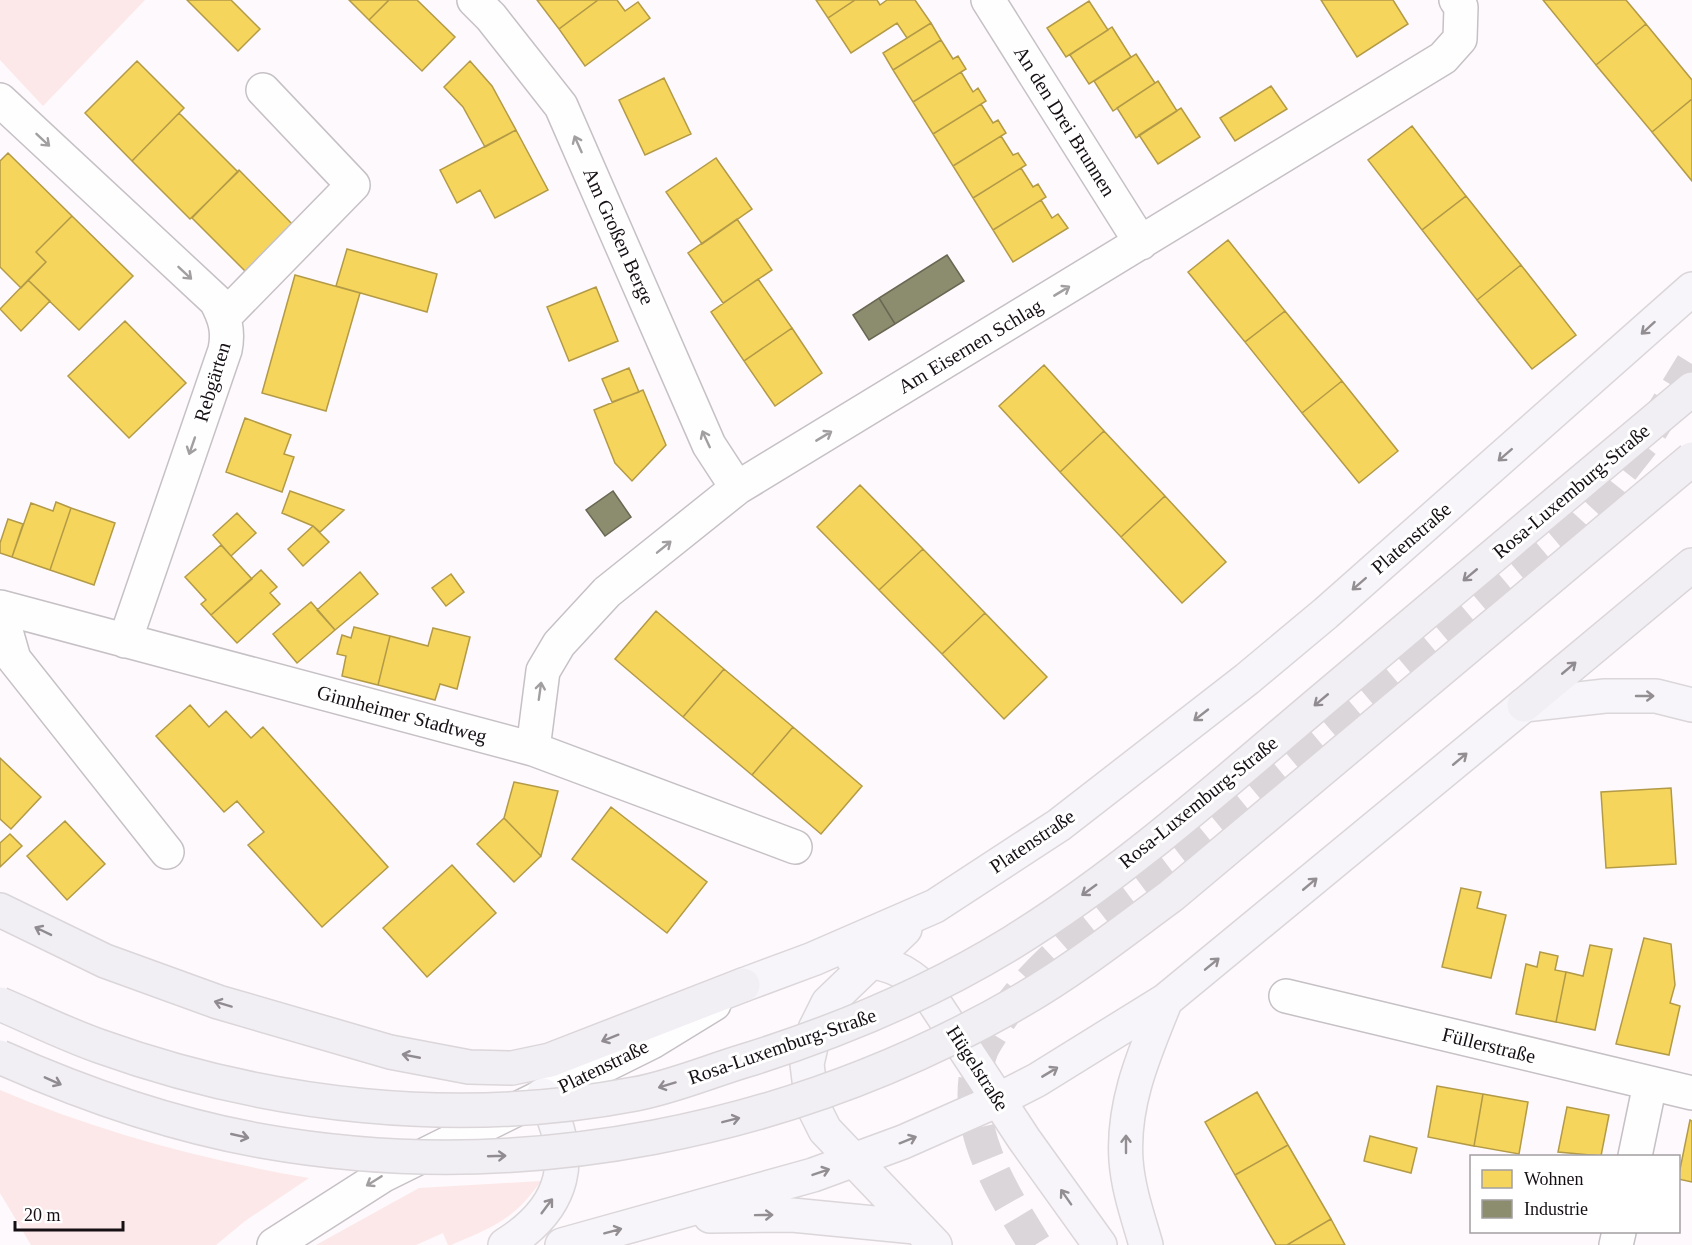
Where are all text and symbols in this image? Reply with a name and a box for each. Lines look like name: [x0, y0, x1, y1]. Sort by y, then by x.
street label: An den Drei Brunnen: [1010, 42, 1120, 200]
one-way arrow: [35, 133, 50, 147]
one-way arrow: [572, 136, 584, 154]
street label: Am Großen Berge: [578, 164, 659, 308]
one-way arrow: [178, 265, 193, 280]
one-way arrow: [1053, 284, 1070, 296]
street label: Am Eisernen Schlag: [894, 294, 1047, 399]
one-way arrow: [1641, 321, 1656, 335]
street label: Rebgärten: [189, 339, 235, 425]
street label: Rosa-Luxemburg-Straße: [1488, 419, 1654, 564]
one-way arrow: [815, 429, 832, 442]
one-way arrow: [700, 430, 712, 448]
one-way arrow: [186, 436, 197, 455]
one-way arrow: [1498, 448, 1513, 462]
street label: Platenstraße: [1367, 498, 1455, 578]
one-way arrow: [656, 540, 672, 553]
one-way arrow: [1463, 568, 1478, 582]
one-way arrow: [1352, 577, 1367, 591]
one-way arrow: [1561, 661, 1577, 674]
street label: Ginnheimer Stadtweg: [314, 681, 489, 748]
one-way arrow: [535, 682, 546, 702]
one-way arrow: [1635, 690, 1655, 702]
one-way arrow: [1313, 694, 1329, 707]
one-way arrow: [1193, 708, 1209, 721]
street label: Rosa-Luxemburg-Straße: [1114, 731, 1282, 873]
one-way arrow: [1451, 753, 1467, 766]
street label: Platenstraße: [985, 804, 1079, 877]
one-way arrow: [1301, 877, 1317, 890]
one-way arrow: [1081, 884, 1097, 896]
one-way arrow: [34, 925, 52, 936]
one-way arrow: [1204, 957, 1220, 970]
one-way arrow: [214, 998, 233, 1009]
street label: Rosa-Luxemburg-Straße: [685, 1003, 879, 1089]
street label: Hügelstraße: [942, 1021, 1014, 1115]
street label: Füllerstraße: [1440, 1023, 1538, 1067]
one-way arrow: [602, 1034, 620, 1045]
street label: Platenstraße: [554, 1035, 652, 1097]
one-way arrow: [402, 1050, 421, 1061]
one-way arrow: [1041, 1066, 1058, 1078]
one-way arrow: [44, 1076, 62, 1087]
one-way arrow: [658, 1080, 677, 1091]
one-way arrow: [721, 1114, 740, 1126]
one-way arrow: [231, 1130, 250, 1142]
one-way arrow: [898, 1134, 917, 1145]
one-way arrow: [1120, 1135, 1132, 1155]
one-way arrow: [486, 1150, 506, 1161]
legend: [1470, 1155, 1680, 1233]
one-way arrow: [811, 1166, 830, 1177]
text: Wohnen: [1524, 1169, 1584, 1189]
one-way arrow: [366, 1176, 383, 1188]
one-way arrow: [1060, 1190, 1072, 1206]
scale bar: [15, 1194, 123, 1232]
one-way arrow: [541, 1198, 554, 1214]
text: Industrie: [1524, 1199, 1588, 1219]
text: 20 m: [24, 1205, 61, 1225]
one-way arrow: [754, 1209, 774, 1221]
one-way arrow: [603, 1225, 622, 1236]

